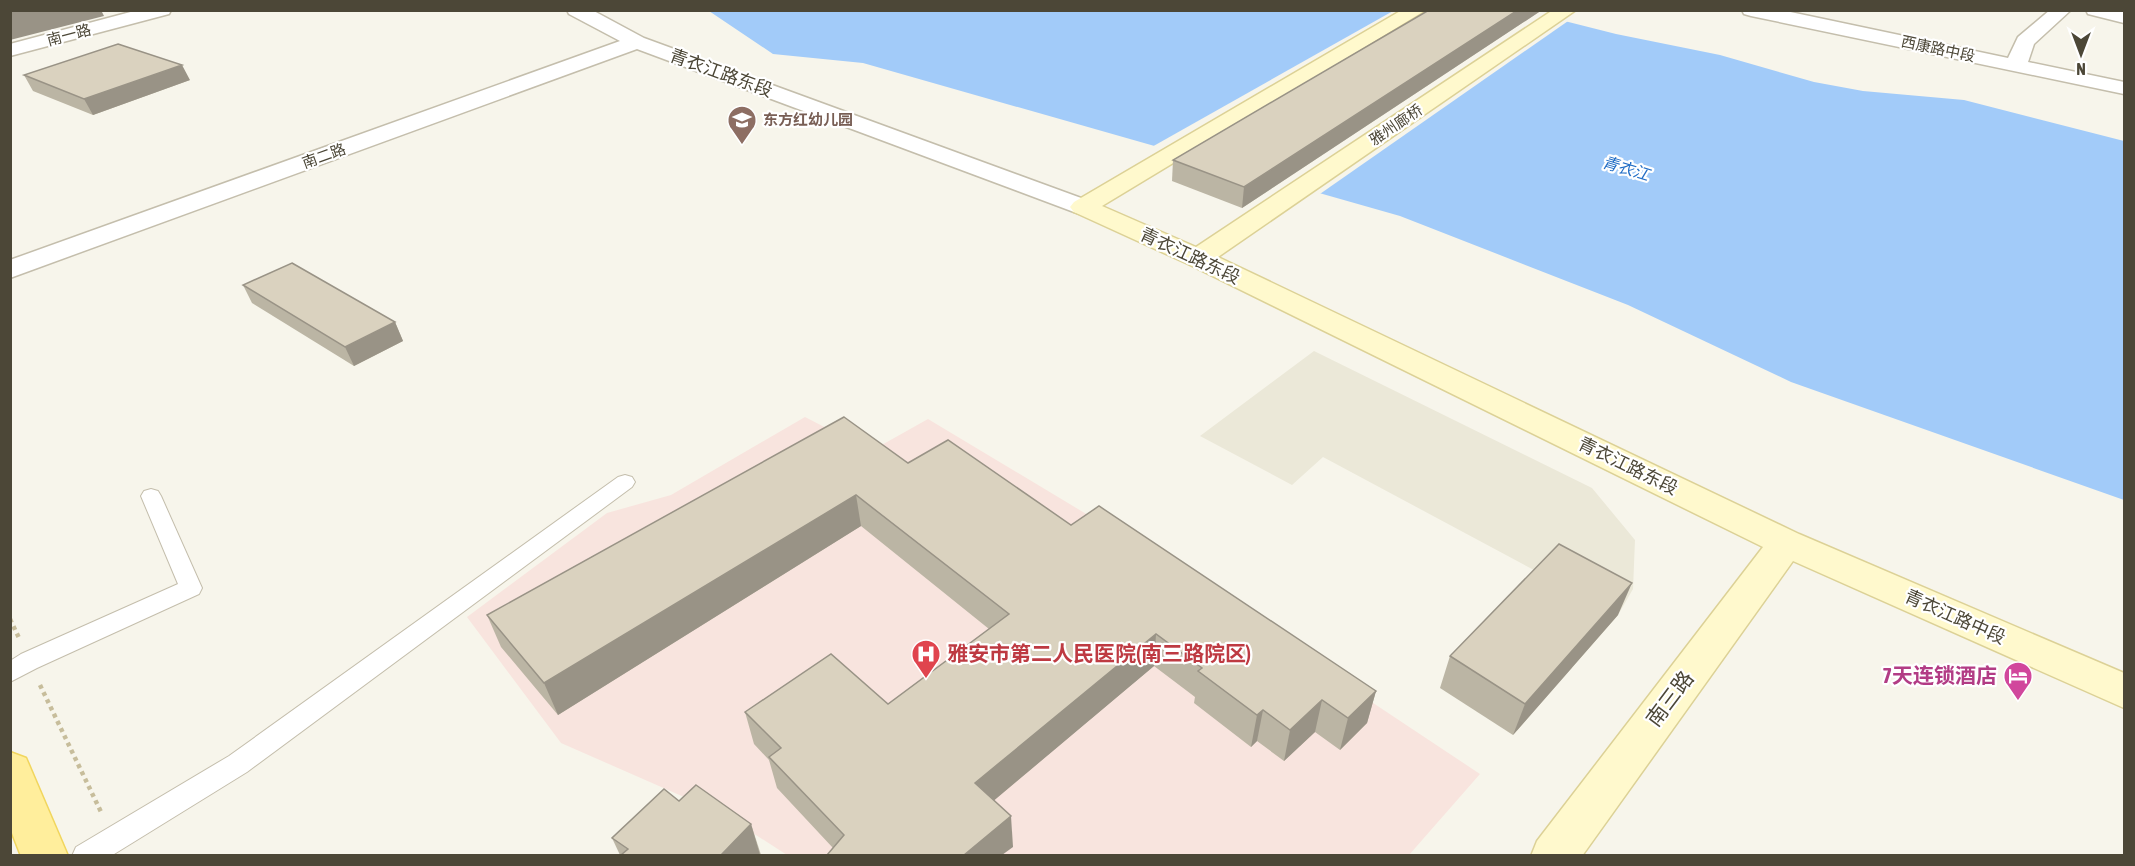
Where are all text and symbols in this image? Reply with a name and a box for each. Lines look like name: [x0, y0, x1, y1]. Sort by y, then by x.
street label: 南一路: [45, 20, 93, 49]
north arrow: [2051, 24, 2111, 84]
street label: 西康路中段: [1900, 32, 1977, 65]
street label: 青衣江路东段: [667, 44, 776, 101]
text: N: [2076, 60, 2086, 78]
street label: 雅州廊桥: [1366, 101, 1425, 148]
school or university icon: 东方红幼儿园: [726, 104, 758, 146]
place label: 东方红幼儿园: [763, 111, 853, 128]
street label: 南二路: [300, 140, 348, 171]
water label: 青衣江: [1600, 152, 1653, 184]
street label: 青衣江路东段: [1137, 223, 1244, 288]
street label: 青衣江路东段: [1575, 432, 1681, 499]
street label: 青衣江路中段: [1902, 585, 2009, 648]
hospital icon: 雅安市第二人民医院(南三路院区): [910, 638, 942, 680]
place label: 雅安市第二人民医院(南三路院区): [947, 641, 1251, 665]
hotel icon: 7天连锁酒店: [2002, 660, 2034, 702]
place label: 7天连锁酒店: [1882, 663, 1997, 687]
street label: 南三路: [1641, 666, 1698, 731]

